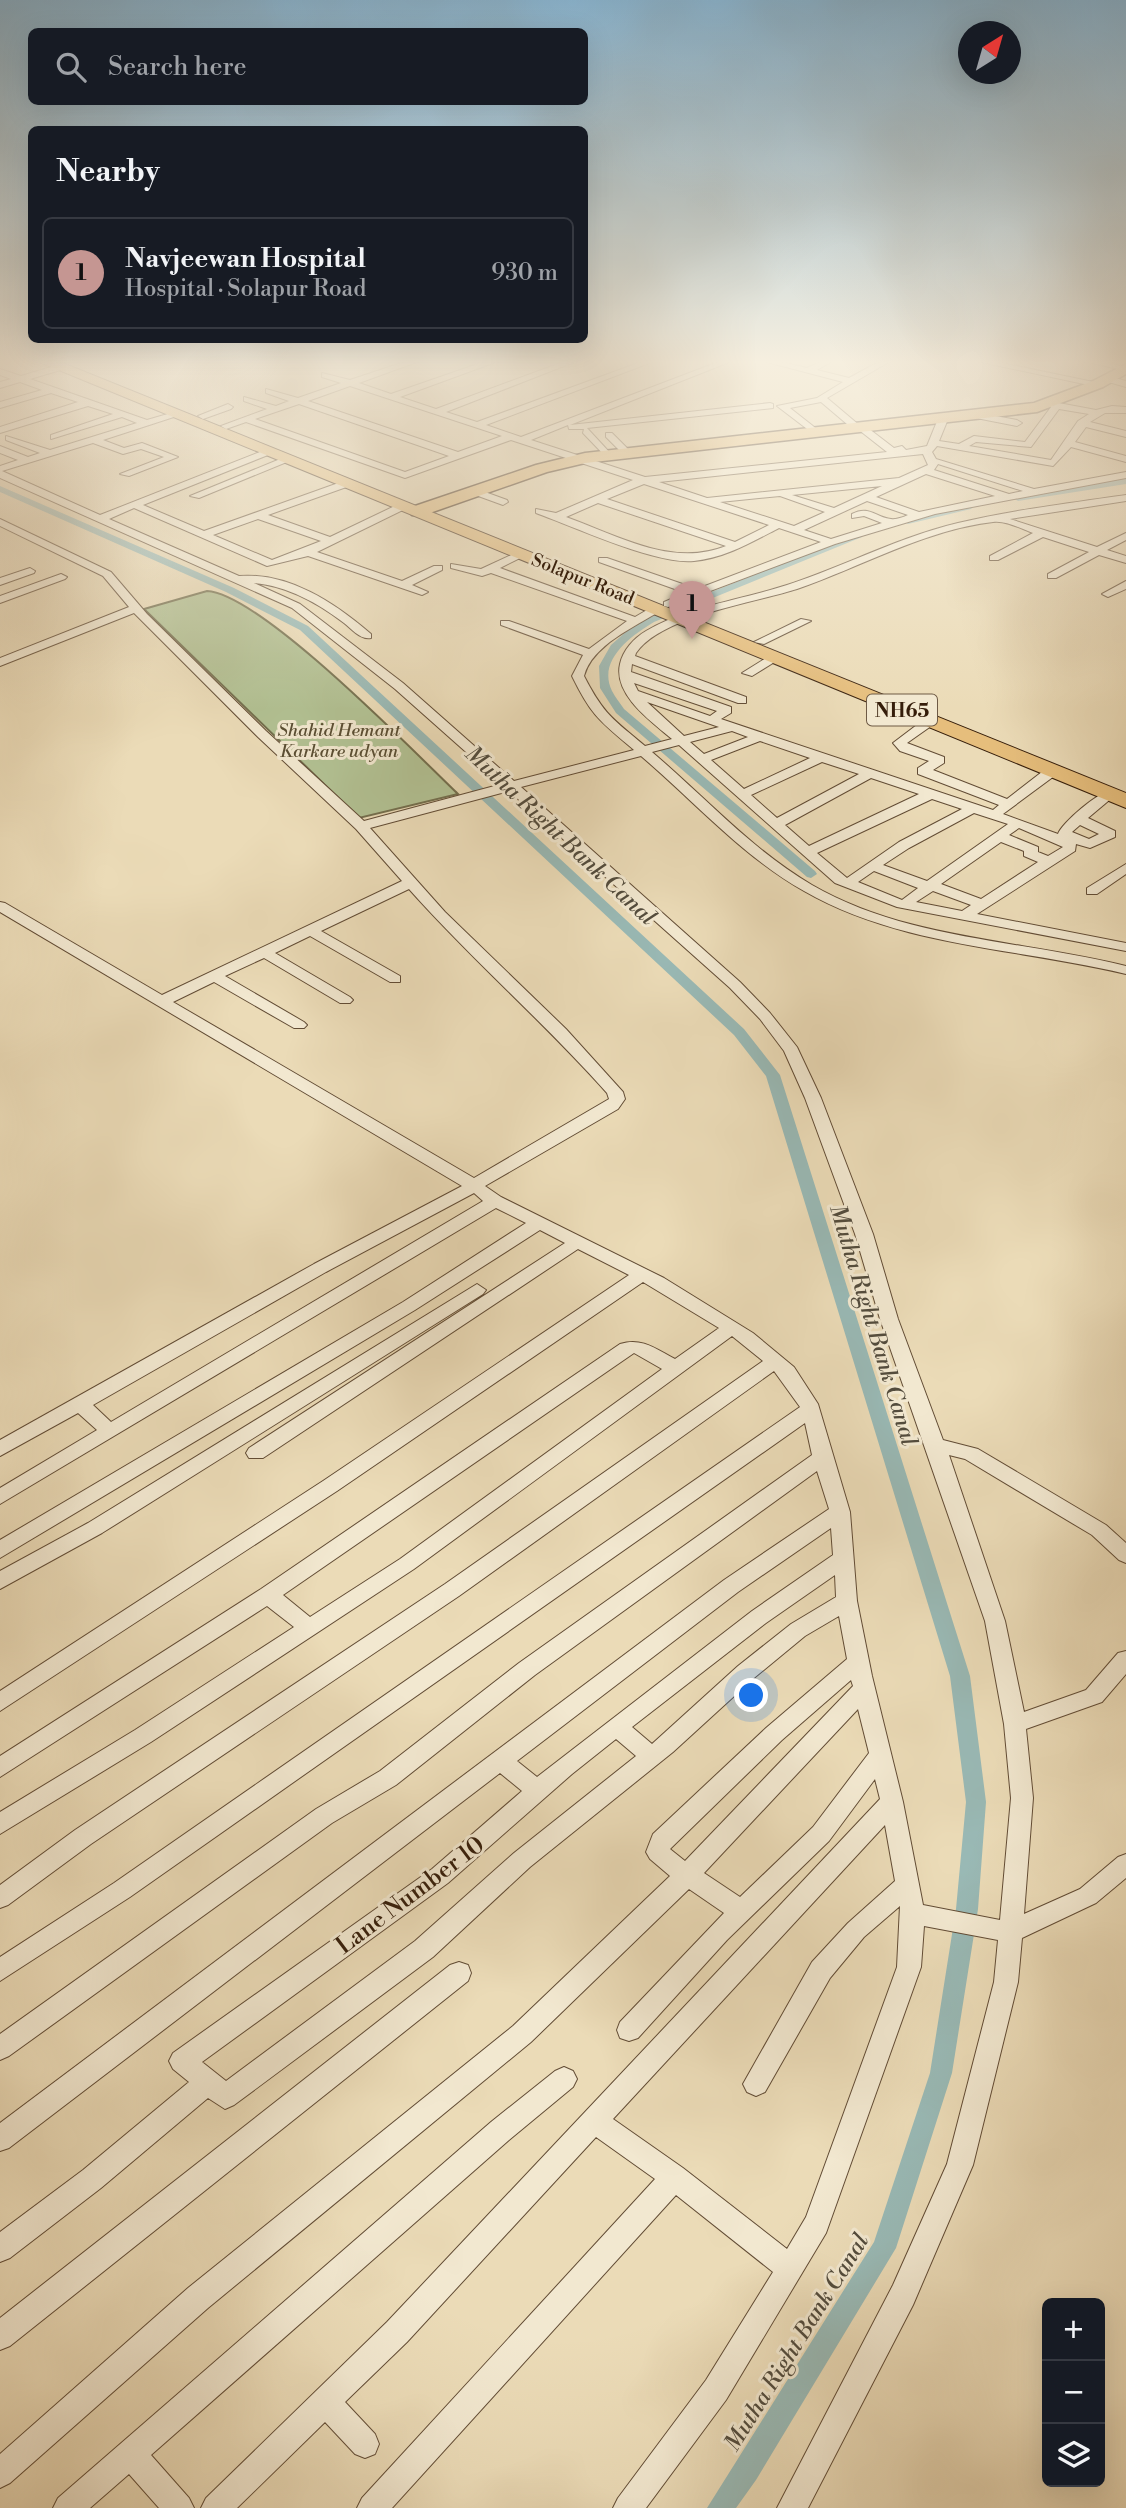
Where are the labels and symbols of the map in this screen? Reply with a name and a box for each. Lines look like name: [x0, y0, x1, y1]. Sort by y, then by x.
north arrow: [958, 21, 1021, 84]
street label: Solapur Road: [528, 548, 638, 611]
pin: 1: [669, 581, 715, 639]
road number: NH65: [867, 694, 937, 726]
park label: Shahid Hemant Karkare udyan: [278, 719, 402, 763]
water label: Mutha Right Bank Canal: [459, 740, 662, 932]
water label: Mutha Right Bank Canal: [823, 1201, 923, 1450]
your location: [734, 1678, 768, 1712]
street label: Lane Number 10: [330, 1830, 491, 1961]
water label: Mutha Right Bank Canal: [718, 2228, 876, 2456]

